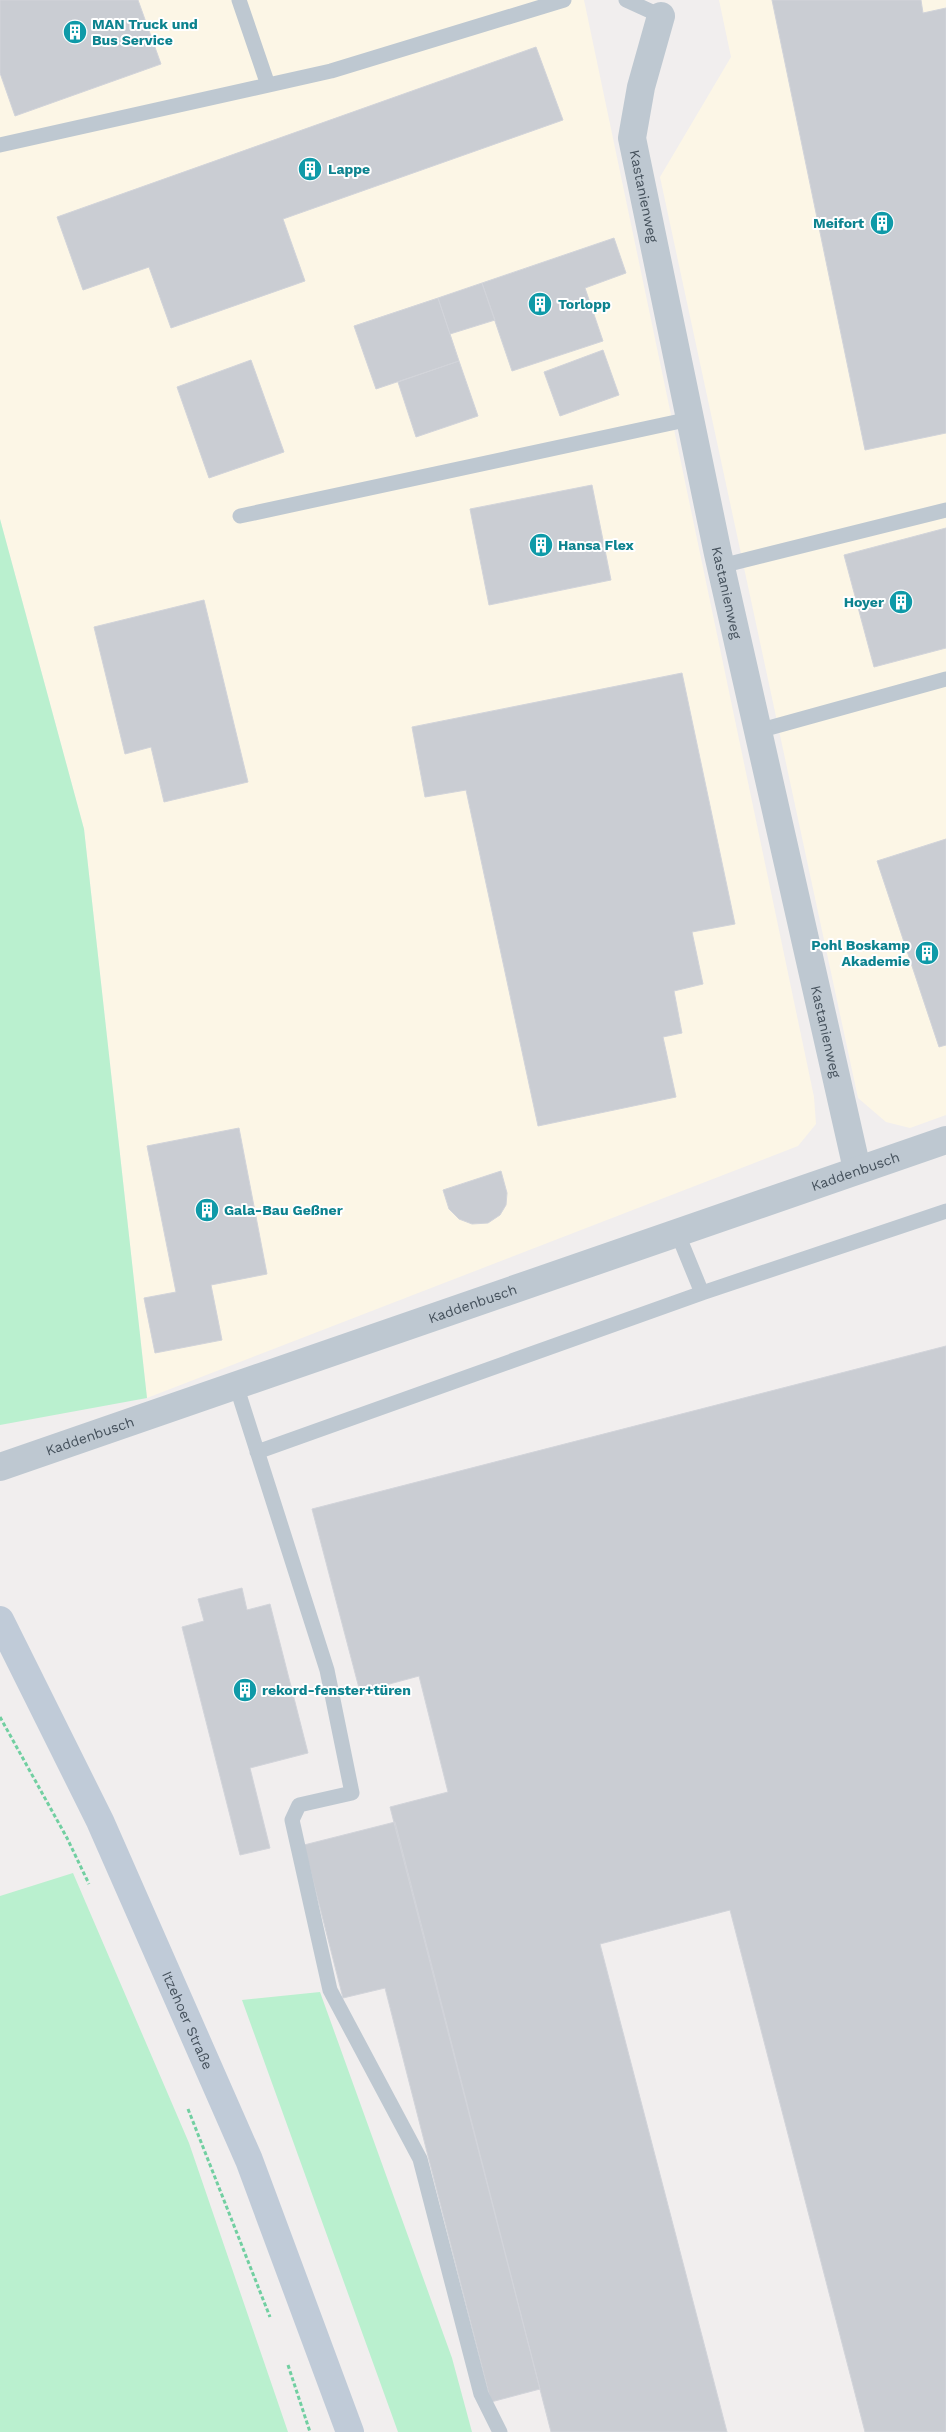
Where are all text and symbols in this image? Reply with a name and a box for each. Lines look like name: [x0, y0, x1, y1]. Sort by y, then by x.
place label: MAN Truck und Bus Service: [92, 16, 198, 48]
building icon: MAN Truck und Bus Service: [62, 19, 88, 45]
street label: Kastanienweg: [627, 148, 662, 244]
building icon: Lappe: [297, 156, 323, 182]
place label: Lappe: [328, 161, 370, 177]
building icon: Meifort: [869, 210, 895, 236]
place label: Meifort: [813, 215, 864, 231]
building icon: Torlopp: [527, 291, 553, 317]
place label: Torlopp: [558, 296, 611, 312]
building icon: Hansa Flex: [528, 532, 554, 558]
place label: Hansa Flex: [558, 537, 634, 553]
street label: Kastanienweg: [709, 545, 745, 641]
building icon: Hoyer: [888, 589, 914, 615]
place label: Hoyer: [844, 594, 884, 610]
place label: Pohl Boskamp Akademie: [811, 937, 910, 969]
building icon: Pohl Boskamp Akademie: [914, 940, 940, 966]
street label: Kastanienweg: [808, 984, 844, 1080]
street label: Kaddenbusch: [809, 1149, 902, 1194]
building icon: Gala-Bau Geßner: [194, 1197, 220, 1223]
place label: Gala-Bau Geßner: [224, 1202, 343, 1218]
street label: Kaddenbusch: [426, 1281, 519, 1326]
street label: Kaddenbusch: [43, 1413, 136, 1459]
building icon: rekord-fenster+türen: [232, 1677, 258, 1703]
place label: rekord-fenster+türen: [262, 1682, 411, 1698]
street label: Itzehoer Straße: [159, 1968, 216, 2072]

